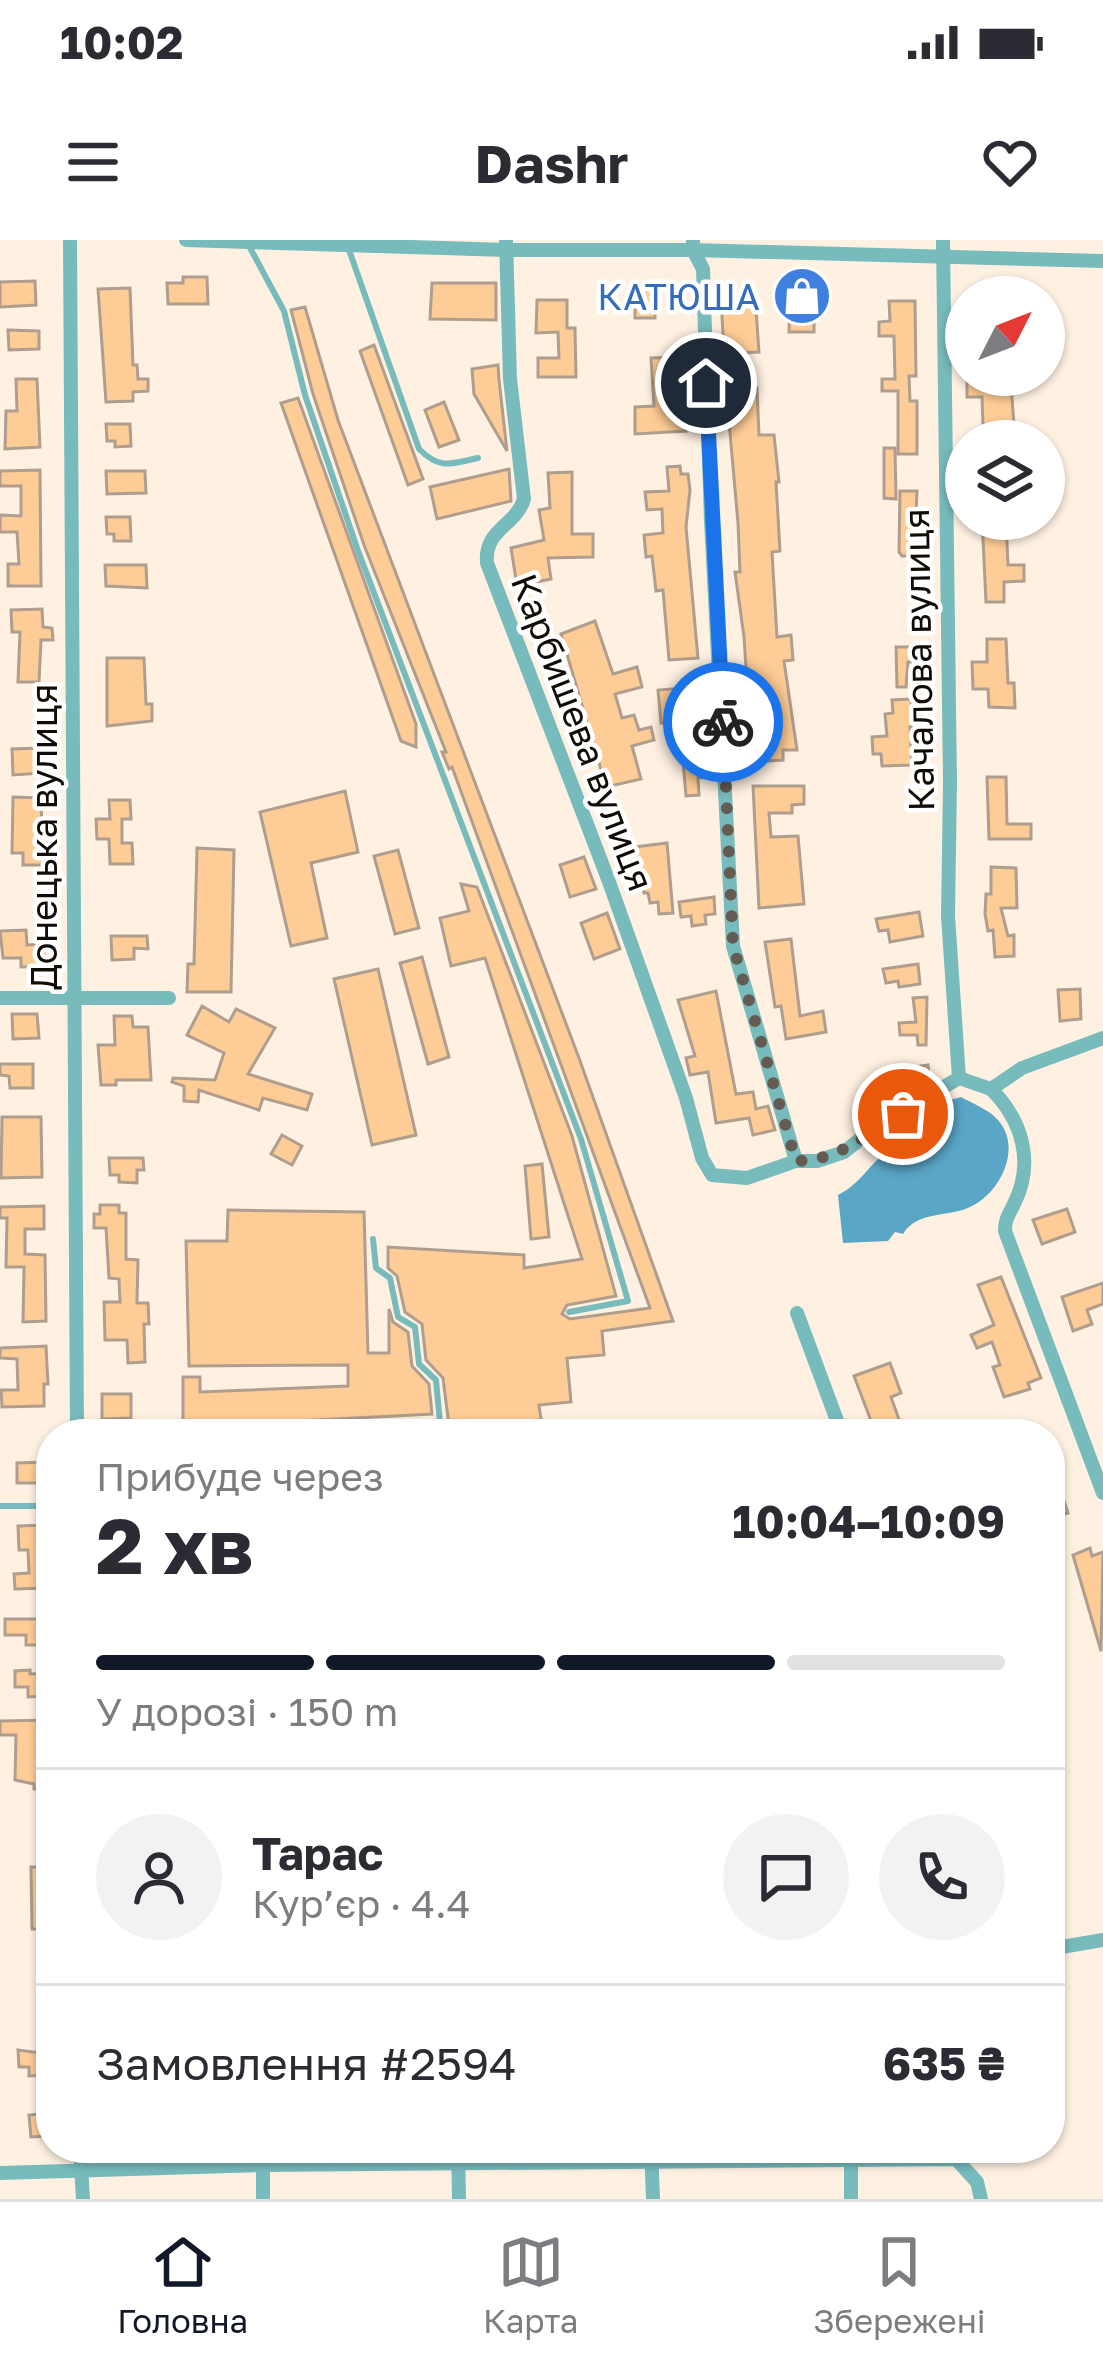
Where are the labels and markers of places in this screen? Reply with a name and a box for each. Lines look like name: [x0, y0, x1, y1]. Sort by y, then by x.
shop icon: КАТЮША: [771, 265, 833, 327]
place label: КАТЮША: [597, 275, 760, 318]
pin: [655, 332, 757, 434]
pin: [852, 1063, 954, 1165]

